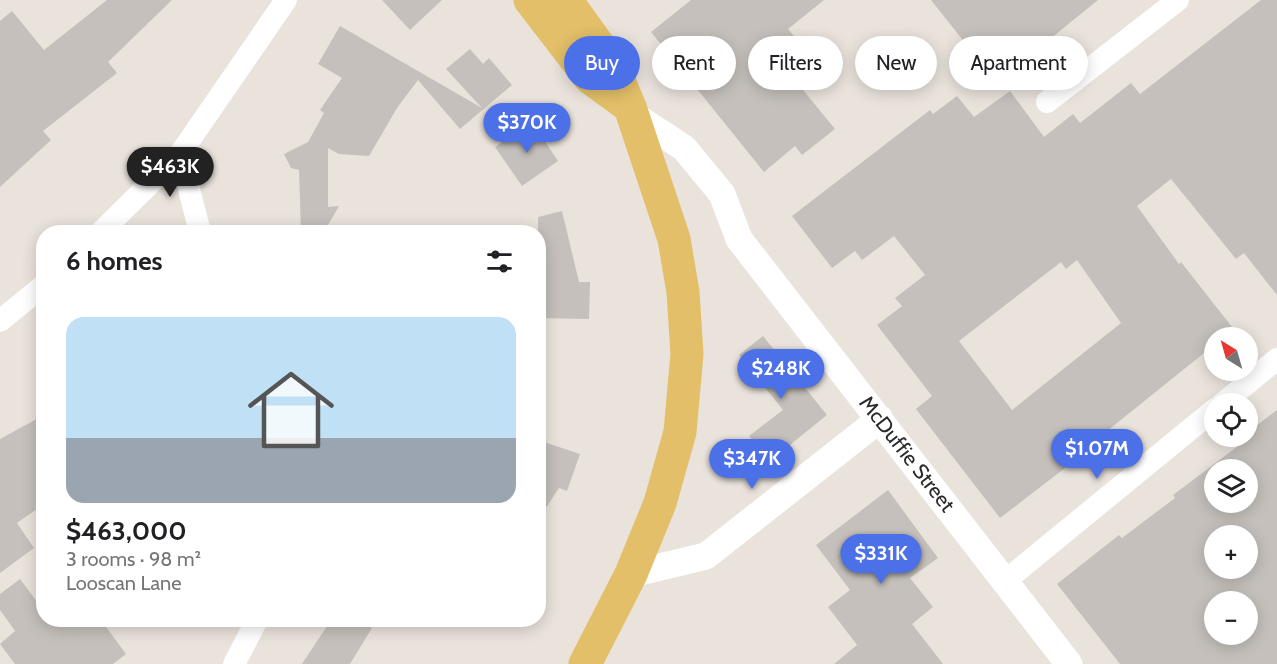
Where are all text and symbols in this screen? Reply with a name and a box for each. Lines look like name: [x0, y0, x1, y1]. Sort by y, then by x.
chip: Buy: [564, 36, 640, 90]
chip: Rent: [652, 36, 736, 90]
chip: Filters: [748, 36, 843, 90]
chip: New: [855, 36, 937, 90]
chip: Apartment: [949, 36, 1088, 90]
pin: $370K: [485, 103, 569, 154]
text: $370K: [497, 110, 557, 134]
pin: $463K: [128, 147, 212, 198]
text: $463K: [141, 154, 199, 178]
text: 6 homes: [66, 245, 163, 277]
icon: filters: [483, 245, 516, 278]
north arrow: [1204, 327, 1258, 381]
map controls: [1204, 327, 1258, 645]
pin: $248K: [739, 349, 823, 400]
icon: home: [237, 356, 345, 464]
text: $248K: [751, 356, 811, 380]
street label: McDuffie Street: [854, 391, 960, 517]
button: locate: [1204, 393, 1258, 447]
pin: $1.07M: [1048, 429, 1146, 480]
text: $1.07M: [1065, 436, 1129, 460]
pin: $347K: [710, 439, 794, 490]
text: $347K: [723, 446, 781, 470]
button: layers: [1204, 459, 1258, 513]
text: $463,000: [66, 515, 187, 547]
button: +: [1204, 525, 1258, 579]
pin: $331K: [839, 534, 923, 585]
text: $331K: [854, 541, 908, 565]
text: 3 rooms · 98 m²: [66, 547, 201, 571]
text: Looscan Lane: [66, 571, 182, 595]
button: −: [1204, 591, 1258, 645]

